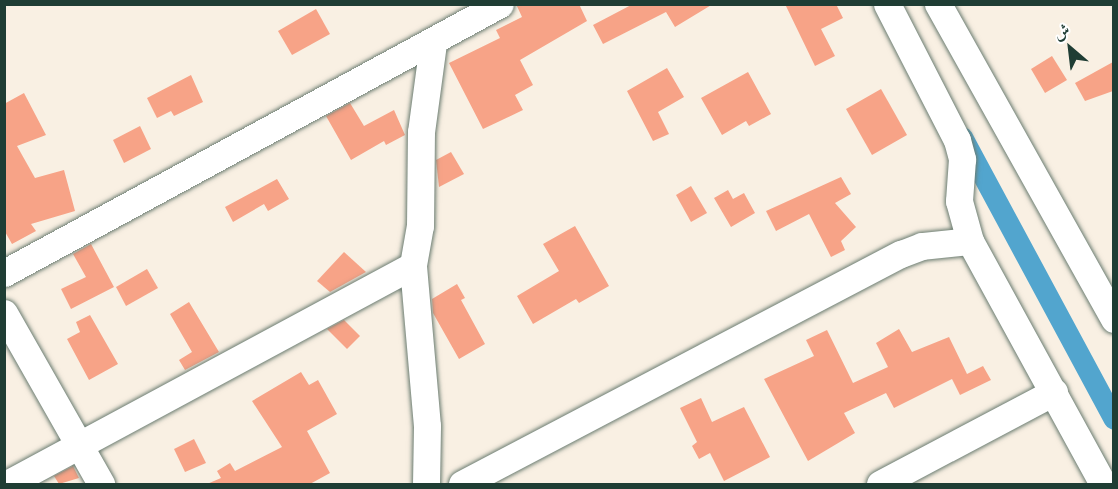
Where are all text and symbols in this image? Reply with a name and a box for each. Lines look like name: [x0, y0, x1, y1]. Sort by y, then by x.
north arrow: [1040, 18, 1100, 78]
text: ش: [1050, 20, 1073, 45]

